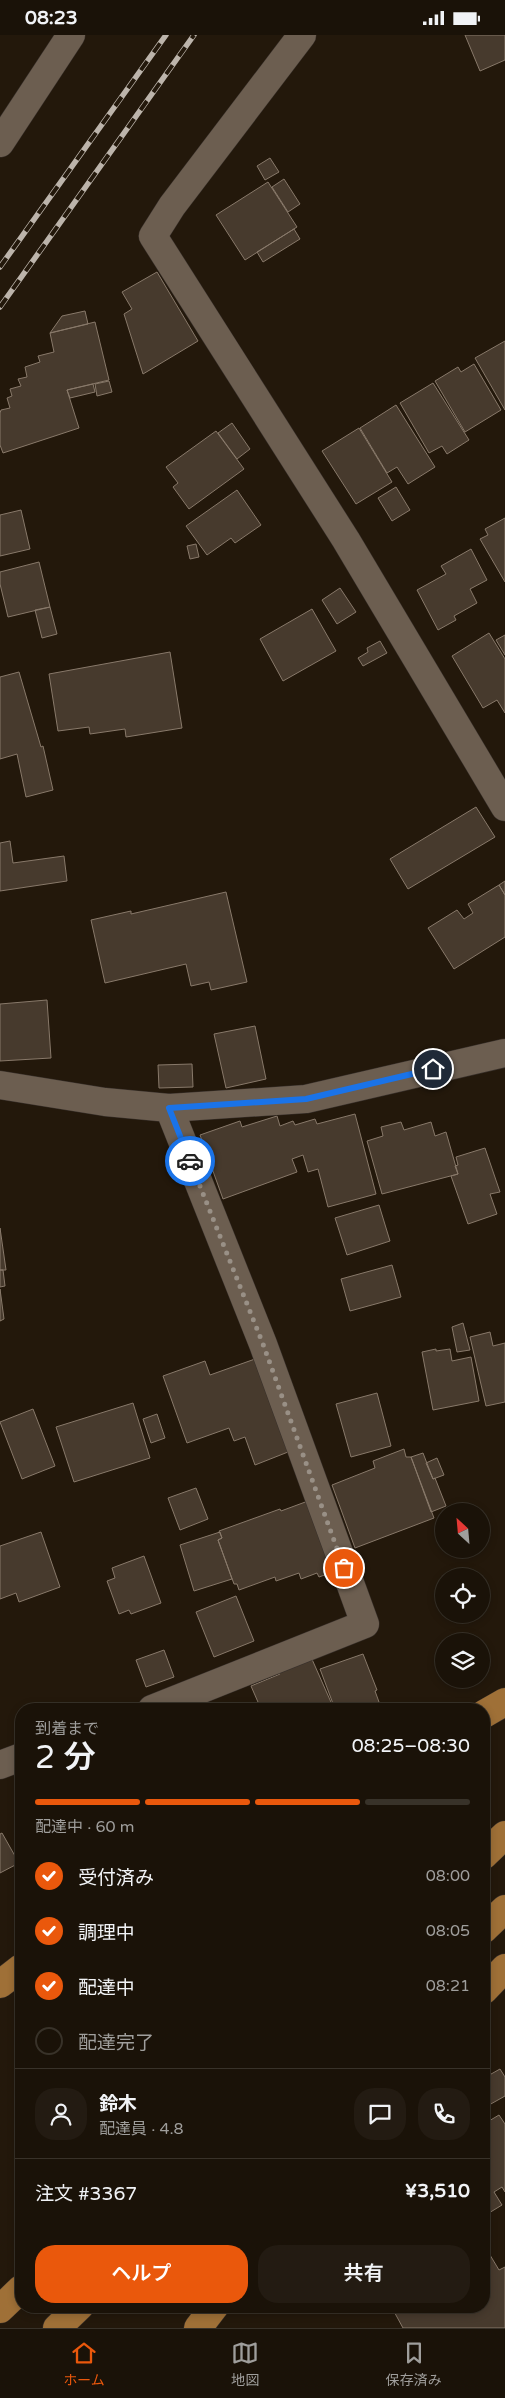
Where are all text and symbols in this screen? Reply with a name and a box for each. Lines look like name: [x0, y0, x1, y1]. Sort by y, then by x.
text: 08:23: [25, 7, 78, 29]
pin: [412, 1048, 454, 1090]
icon: home: [419, 1055, 447, 1083]
courier: [165, 1136, 215, 1186]
icon: car: [176, 1147, 204, 1175]
north arrow: [435, 1503, 490, 1557]
map controls: [435, 1503, 490, 1688]
pin: [323, 1547, 365, 1589]
icon: bag: [330, 1554, 358, 1582]
button: locate: [435, 1568, 490, 1623]
button: layers: [435, 1633, 490, 1688]
text: 到着まで: [35, 1719, 99, 1739]
text: 08:25–08:30: [352, 1735, 470, 1757]
text: 2 分: [35, 1739, 95, 1777]
text: 配達中 · 60 m: [35, 1817, 134, 1837]
icon: check: [35, 1862, 63, 1890]
text: 08:00: [426, 1866, 470, 1886]
text: 受付済み: [78, 1867, 154, 1889]
icon: check: [35, 1917, 63, 1945]
text: 08:05: [426, 1921, 470, 1941]
text: 調理中: [78, 1922, 135, 1944]
icon: check: [35, 1972, 63, 2000]
text: 08:21: [426, 1976, 470, 1996]
text: 配達中: [78, 1977, 135, 1999]
text: 配達完了: [78, 2032, 154, 2054]
button: person: [35, 2088, 87, 2140]
button: chat: [354, 2088, 406, 2140]
button: phone: [418, 2088, 470, 2140]
text: 鈴木: [99, 2093, 137, 2115]
text: 配達員 · 4.8: [99, 2119, 184, 2139]
text: ¥3,510: [405, 2180, 470, 2202]
text: 注文 #3367: [35, 2183, 137, 2205]
button: ヘルプ: [35, 2245, 248, 2303]
button: 共有: [258, 2245, 470, 2303]
tab: ホーム: [63, 2339, 105, 2389]
tab: 地図: [231, 2339, 259, 2389]
tab: 保存済み: [386, 2339, 442, 2389]

